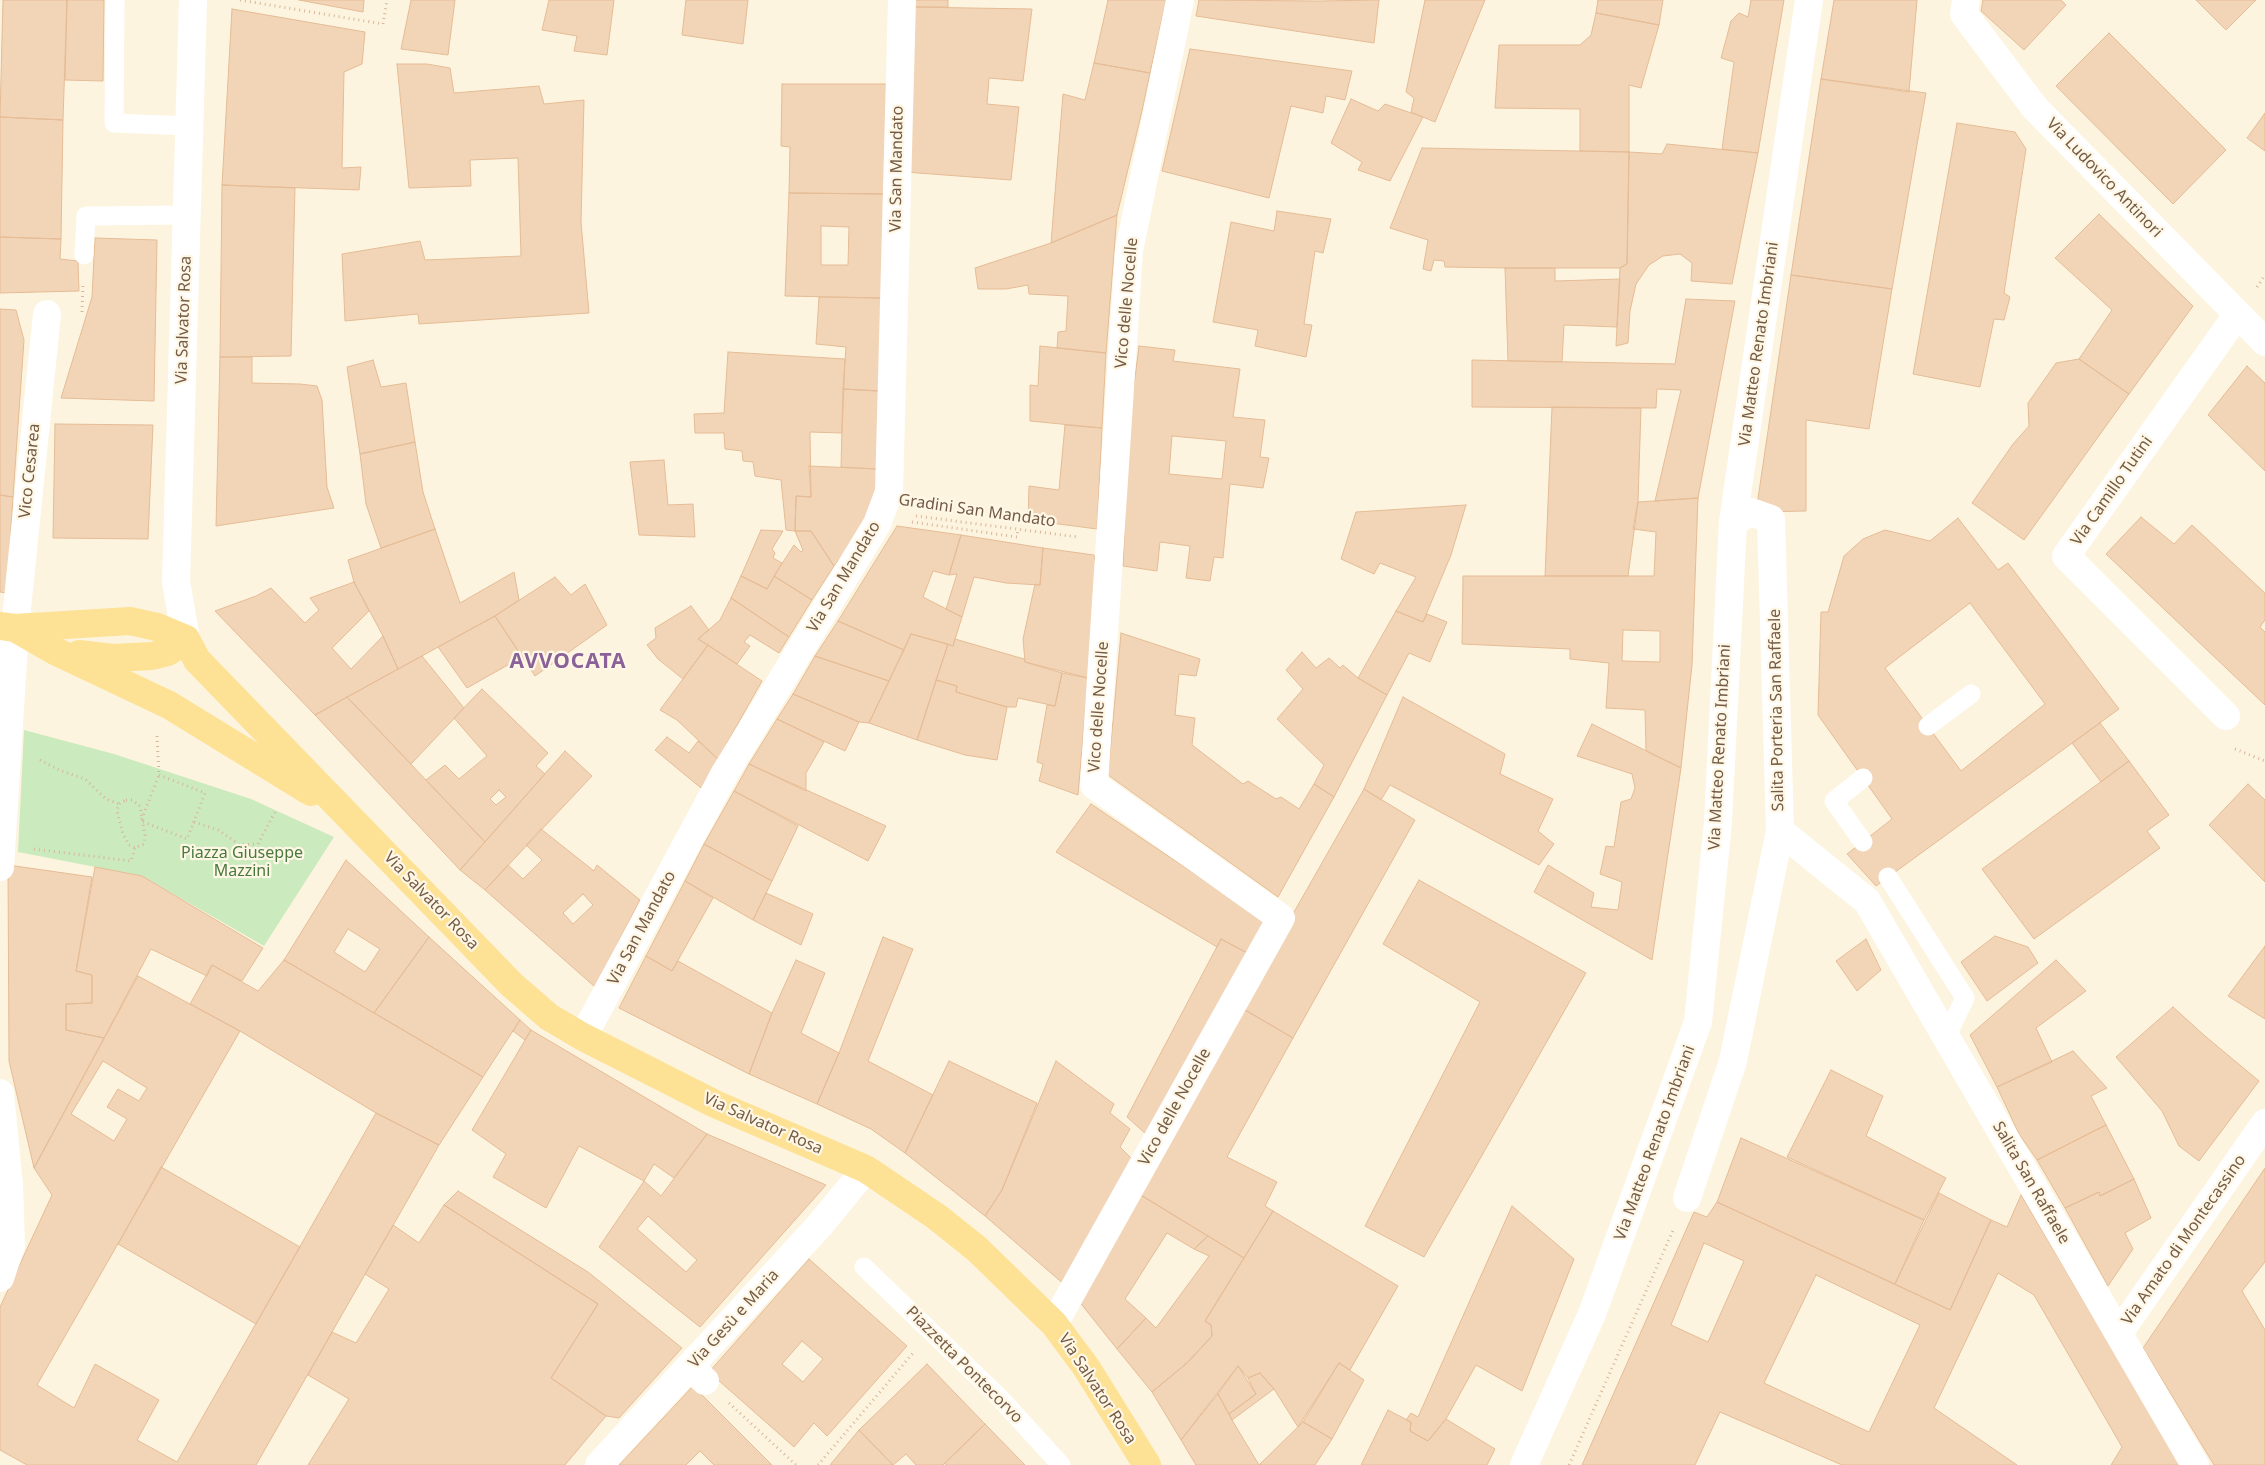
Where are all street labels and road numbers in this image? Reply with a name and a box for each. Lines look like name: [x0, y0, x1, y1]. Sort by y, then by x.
street label: Via San Mandato: [886, 106, 908, 232]
street label: Via Ludovico Antinori: [2042, 114, 2166, 242]
street label: Vico delle Nocelle: [1112, 237, 1142, 369]
street label: Via Matteo Renato Imbriani: [1735, 241, 1783, 447]
street label: Via Salvator Rosa: [172, 256, 196, 384]
street label: Vico Cesarea: [15, 423, 45, 519]
street label: Via Camillo Tutini: [2067, 433, 2157, 549]
street label: Gradini San Mandato: [897, 490, 1057, 532]
street label: Via San Mandato: [803, 518, 885, 636]
street label: Salita Porteria San Raffaele: [1766, 609, 1788, 811]
street label: Vico delle Nocelle: [1085, 641, 1113, 773]
street label: Via Matteo Renato Imbriani: [1705, 644, 1735, 850]
street label: Via Salvator Rosa: [380, 848, 482, 954]
street label: Via San Mandato: [604, 868, 680, 988]
street label: Via Matteo Renato Imbriani: [1611, 1043, 1699, 1243]
street label: Vico delle Nocelle: [1135, 1045, 1215, 1169]
street label: Via Salvator Rosa: [700, 1089, 826, 1159]
street label: Salita San Raffaele: [1988, 1119, 2074, 1247]
street label: Via Amato di Montecassino: [2118, 1151, 2250, 1329]
street label: Via Gesù e Maria: [685, 1266, 783, 1372]
street label: Piazzetta Pontecorvo: [902, 1303, 1026, 1427]
street label: Via Salvator Rosa: [1054, 1330, 1140, 1448]

